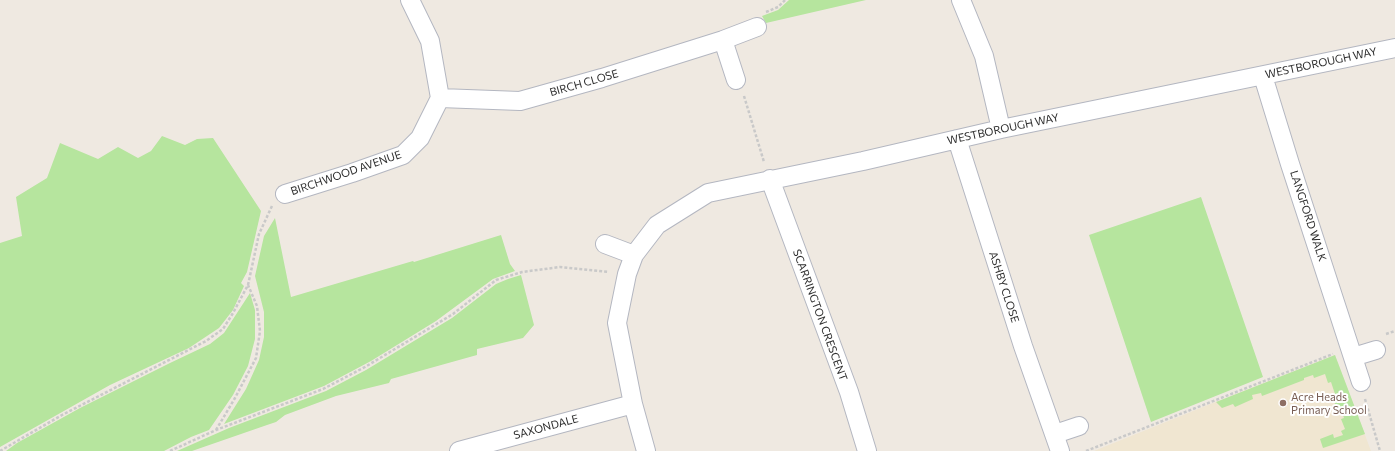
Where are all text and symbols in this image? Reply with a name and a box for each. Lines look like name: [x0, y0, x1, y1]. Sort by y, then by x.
street label: WESTBOROUGH WAY: [1264, 45, 1378, 81]
street label: BIRCH CLOSE: [548, 67, 620, 99]
street label: WESTBOROUGH WAY: [946, 111, 1060, 147]
street label: BIRCHWOOD AVENUE: [289, 148, 403, 198]
street label: LANGFORD WALK: [1287, 169, 1329, 263]
street label: SCARRINGTON CRESCENT: [790, 247, 850, 383]
street label: ASHBY CLOSE: [986, 250, 1022, 324]
place label: Acre Heads Primary School: [1291, 390, 1367, 416]
marker: Acre Heads Primary School: [1278, 398, 1288, 408]
street label: SAXONDALE: [512, 412, 580, 442]

